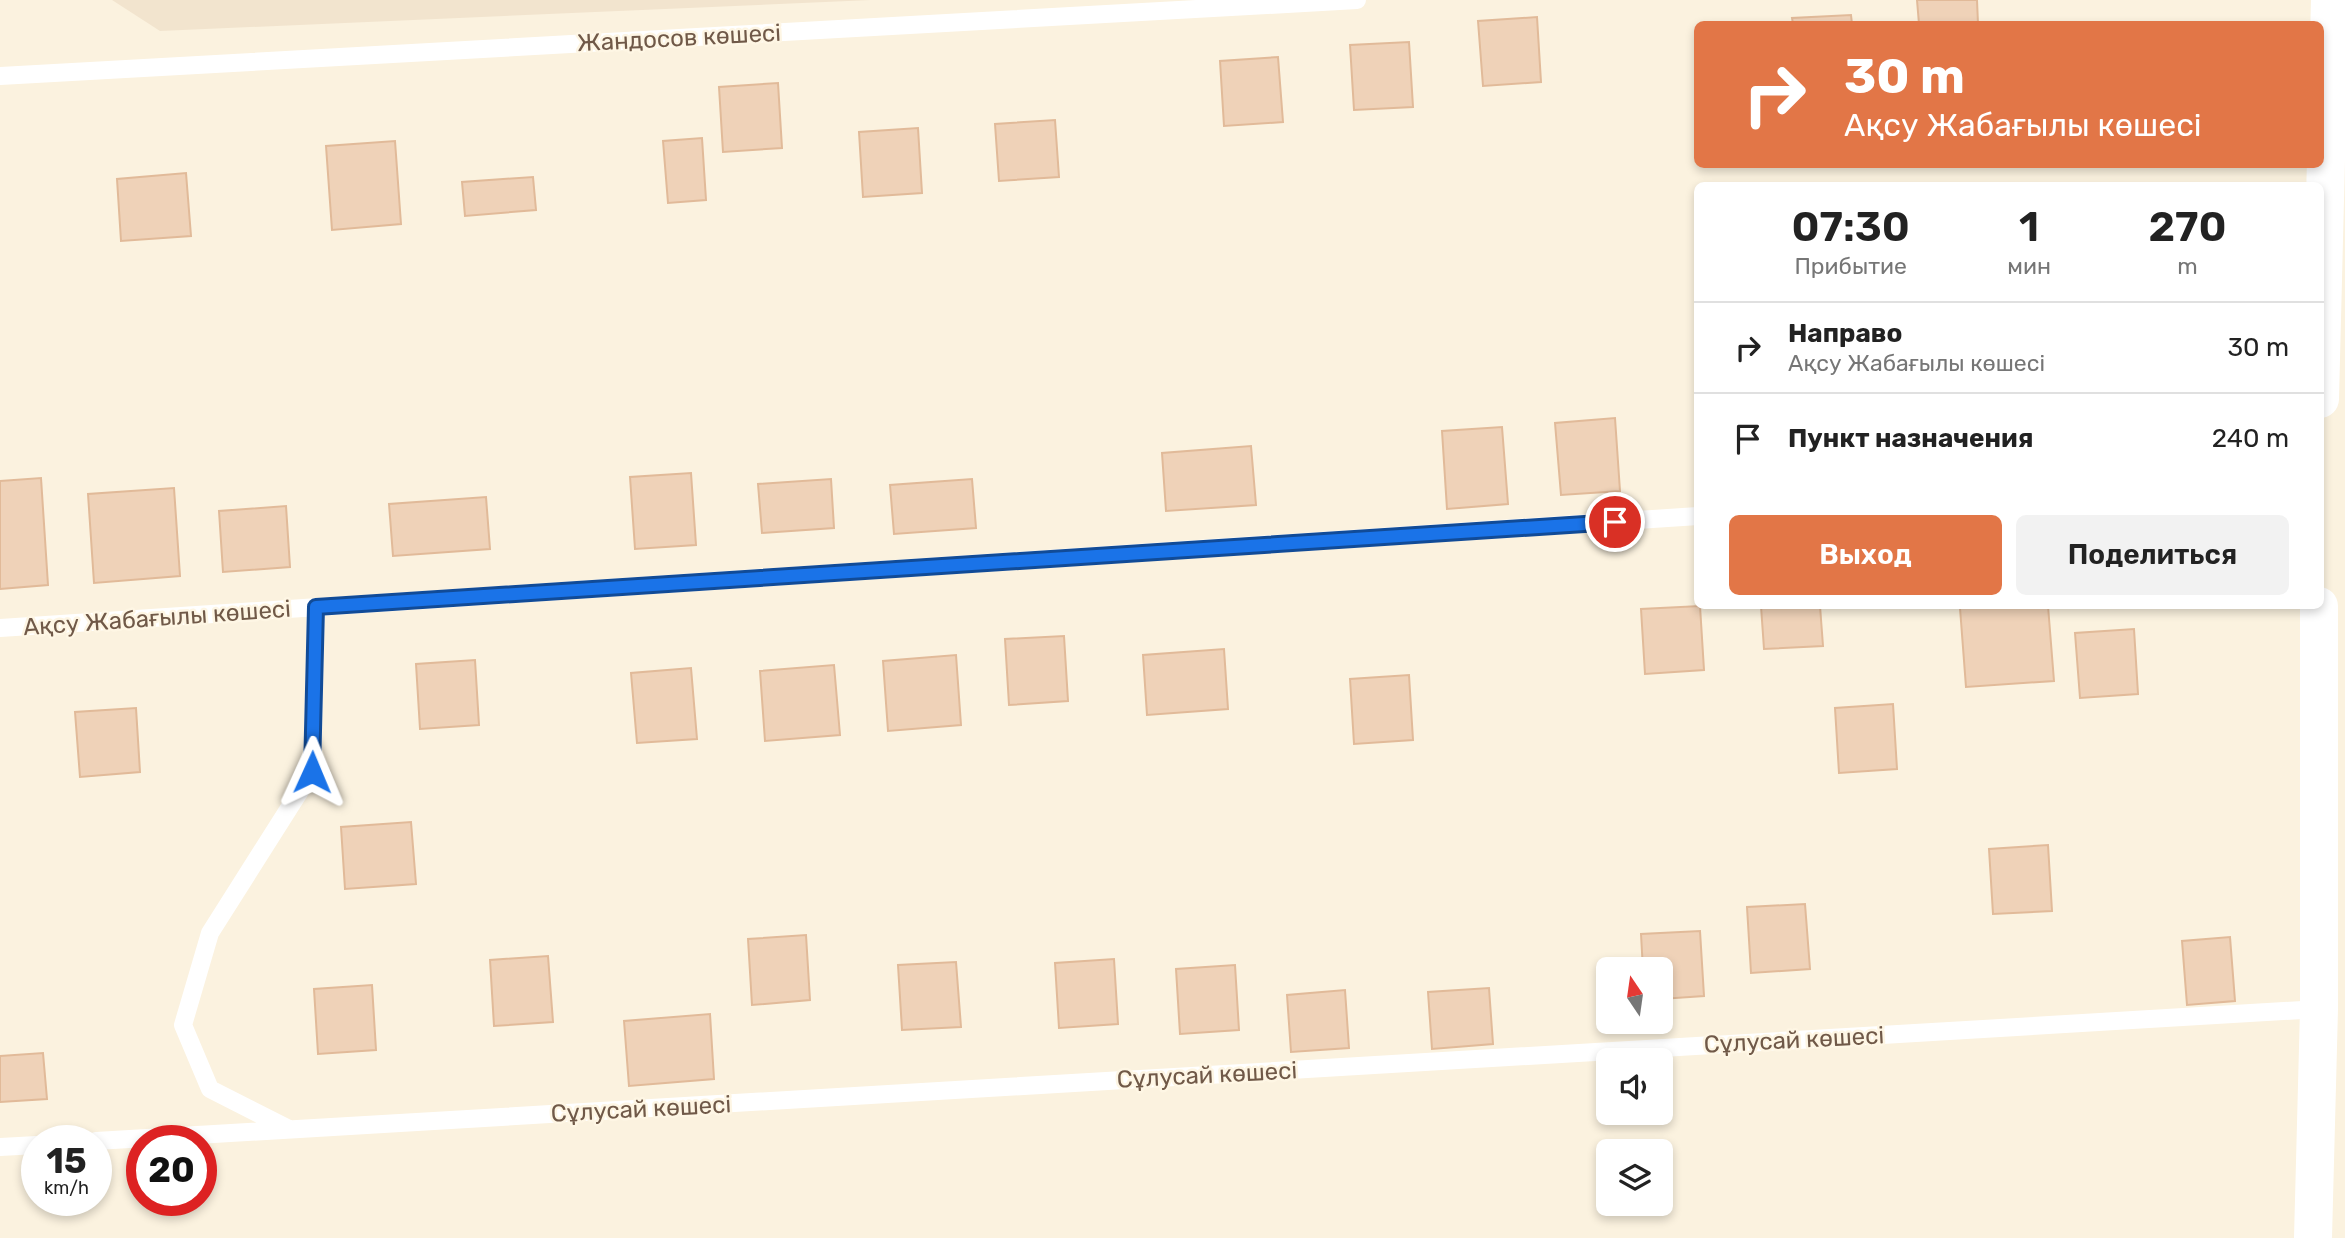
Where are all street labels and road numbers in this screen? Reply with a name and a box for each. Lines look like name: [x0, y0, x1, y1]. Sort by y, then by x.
street label: Жандосов көшесі: [576, 19, 782, 57]
street label: Ақсу Жабағылы көшесі: [22, 595, 292, 641]
street label: Сұлусай көшесі: [1703, 1021, 1885, 1059]
street label: Сұлусай көшесі: [1116, 1056, 1298, 1094]
street label: Сұлусай көшесі: [550, 1090, 732, 1128]

